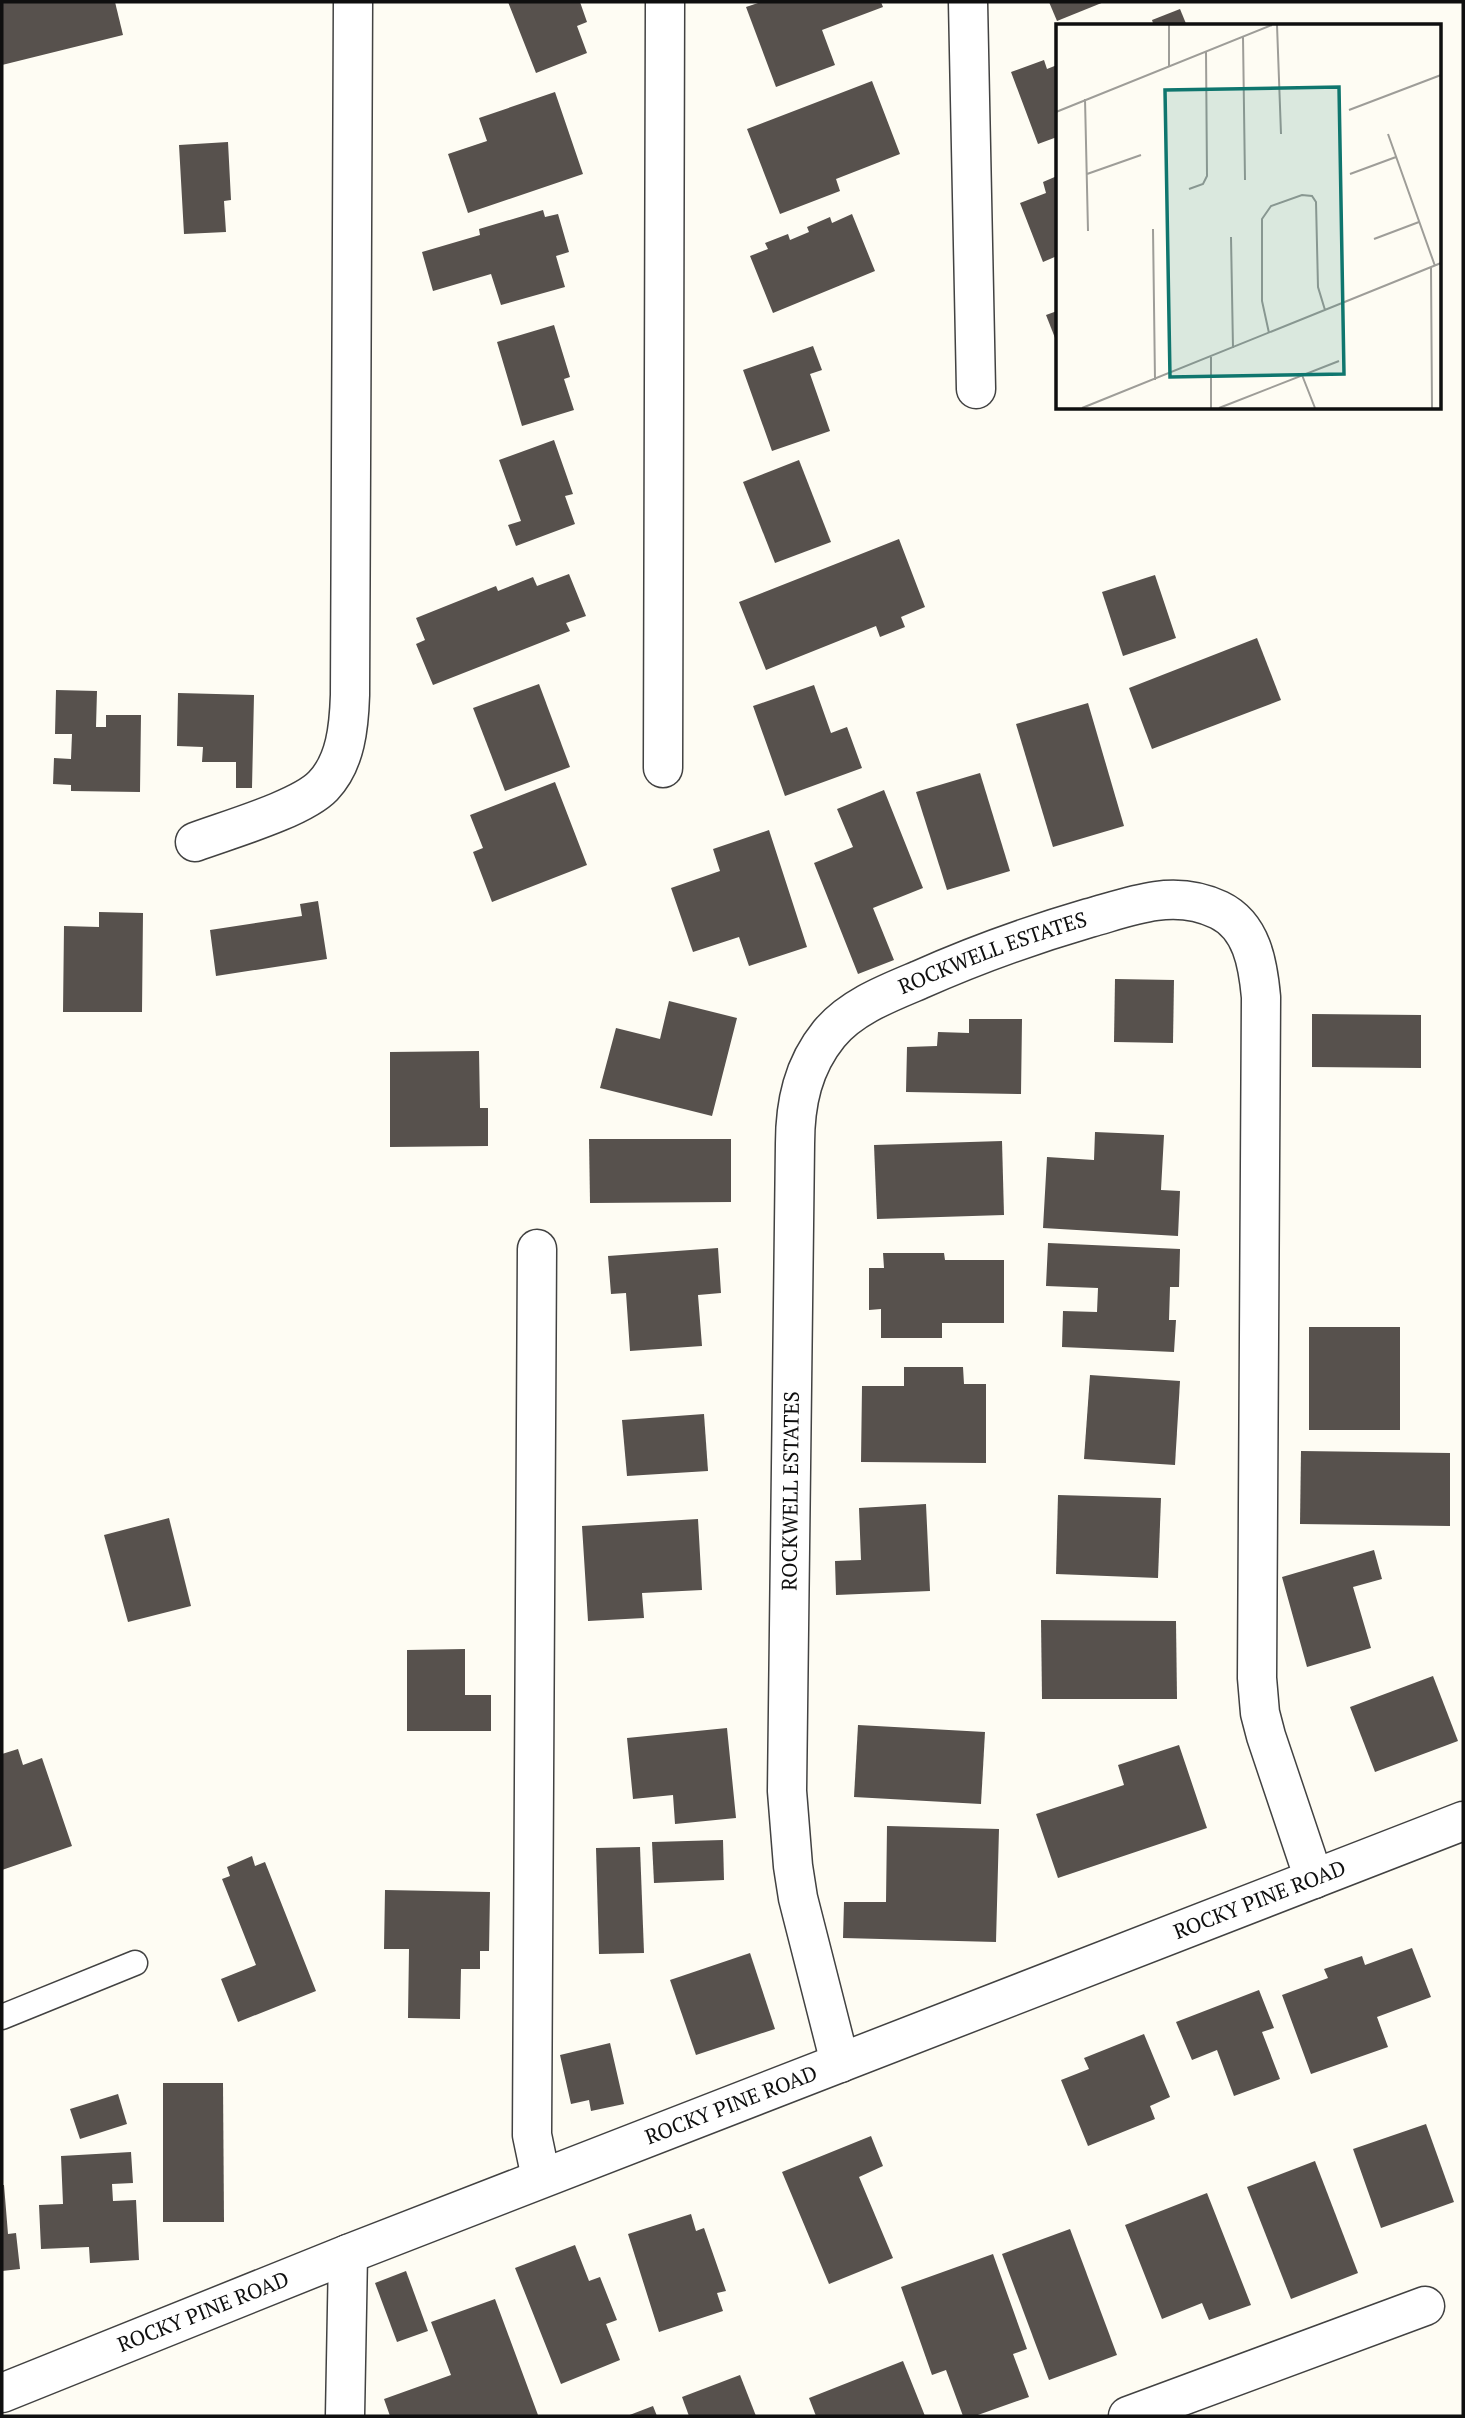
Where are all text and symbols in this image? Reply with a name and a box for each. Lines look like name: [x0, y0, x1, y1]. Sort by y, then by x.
inset map: [1056, 24, 1440, 410]
street label: ROCKWELL ESTATES: [894, 904, 1090, 1000]
street label: ROCKWELL ESTATES: [774, 1391, 805, 1591]
street label: ROCKY PINE ROAD: [1169, 1853, 1350, 1945]
street label: ROCKY PINE ROAD: [641, 2058, 821, 2150]
street label: ROCKY PINE ROAD: [113, 2264, 293, 2358]

